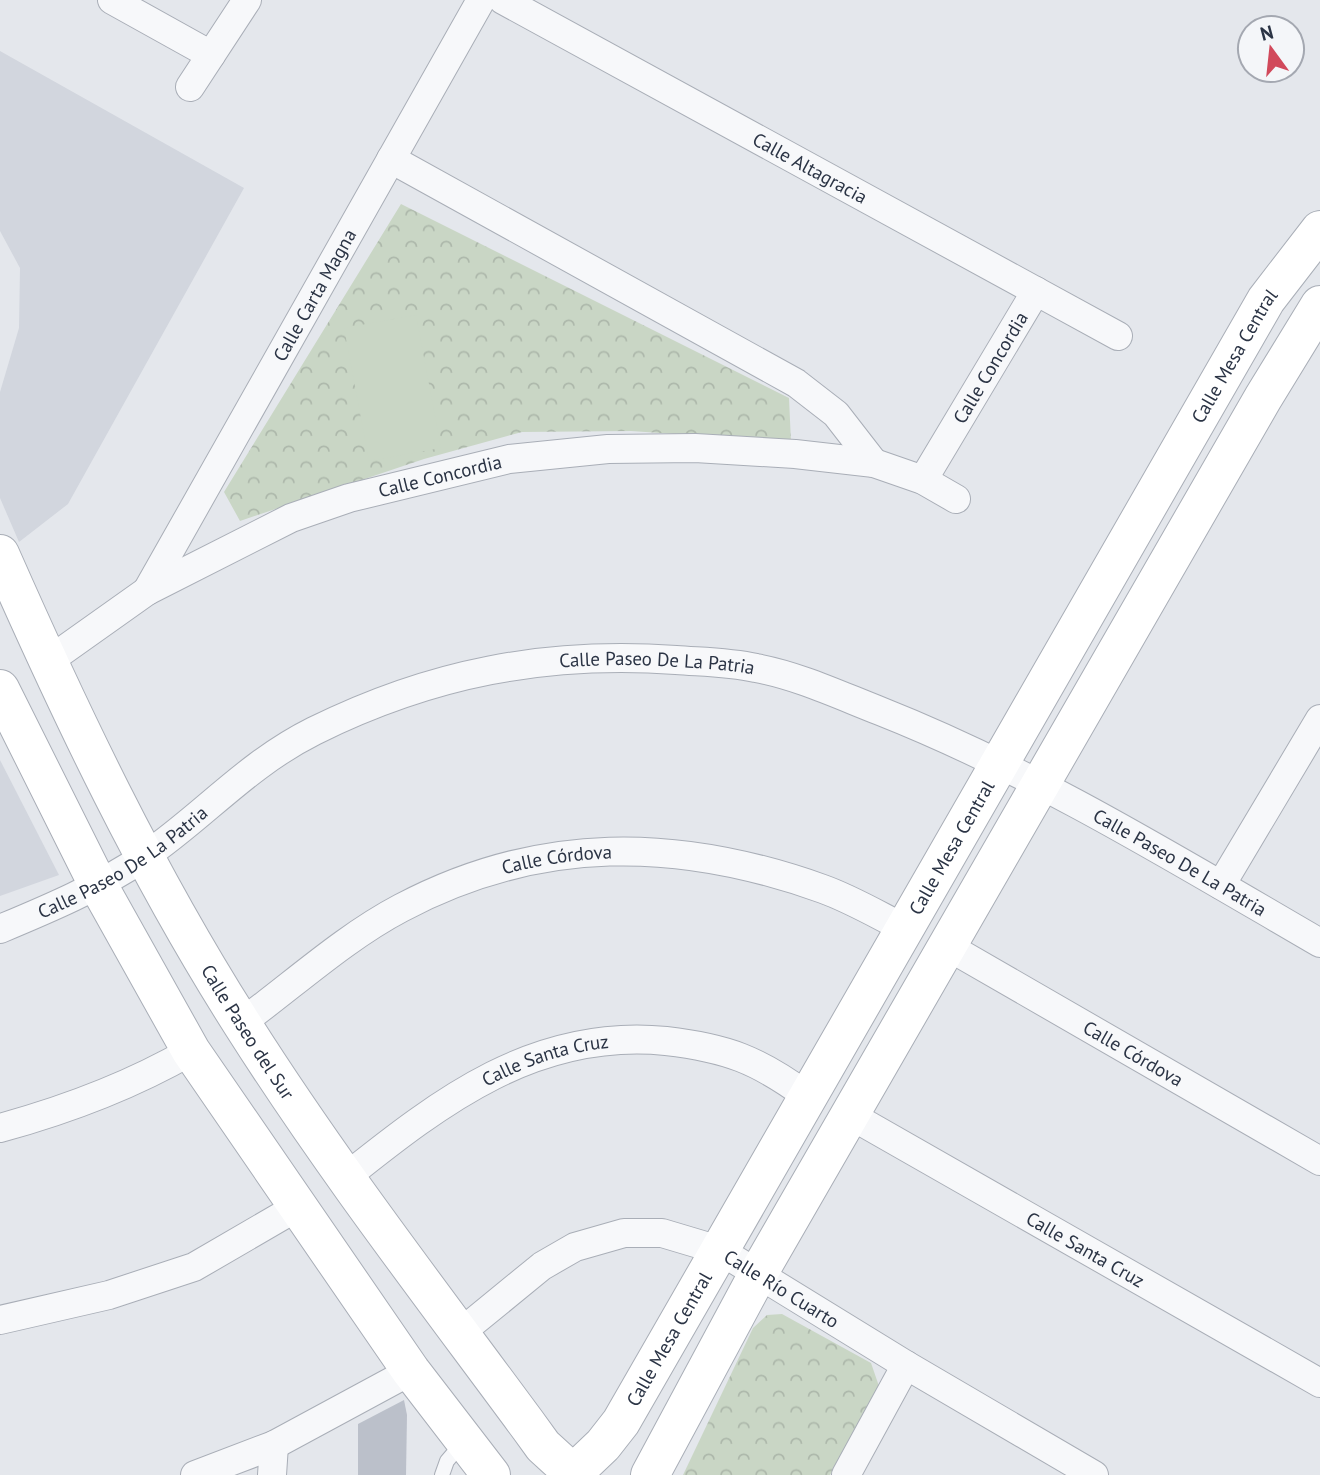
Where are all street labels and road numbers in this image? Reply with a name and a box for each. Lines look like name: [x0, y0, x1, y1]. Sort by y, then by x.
street label: Calle Altagracia: [749, 127, 872, 209]
street label: Calle Carta Magna: [267, 225, 361, 365]
street label: Calle Mesa Central: [1186, 283, 1283, 427]
street label: Calle Concordia: [948, 307, 1033, 428]
street label: Calle Concordia: [376, 449, 504, 502]
street label: Calle Paseo De La Patria: [558, 646, 757, 679]
street label: Calle Mesa Central: [903, 775, 1000, 919]
street label: Calle Paseo De La Patria: [34, 800, 212, 924]
street label: Calle Paseo De La Patria: [1089, 803, 1271, 921]
street label: Calle Córdova: [499, 840, 612, 879]
street label: Calle Paseo del Sur: [196, 960, 300, 1104]
street label: Calle Córdova: [1079, 1015, 1188, 1092]
street label: Calle Santa Cruz: [478, 1029, 610, 1091]
street label: Calle Santa Cruz: [1022, 1206, 1149, 1292]
street label: Calle Río Cuarto: [720, 1244, 844, 1333]
street label: Calle Mesa Central: [621, 1267, 717, 1410]

